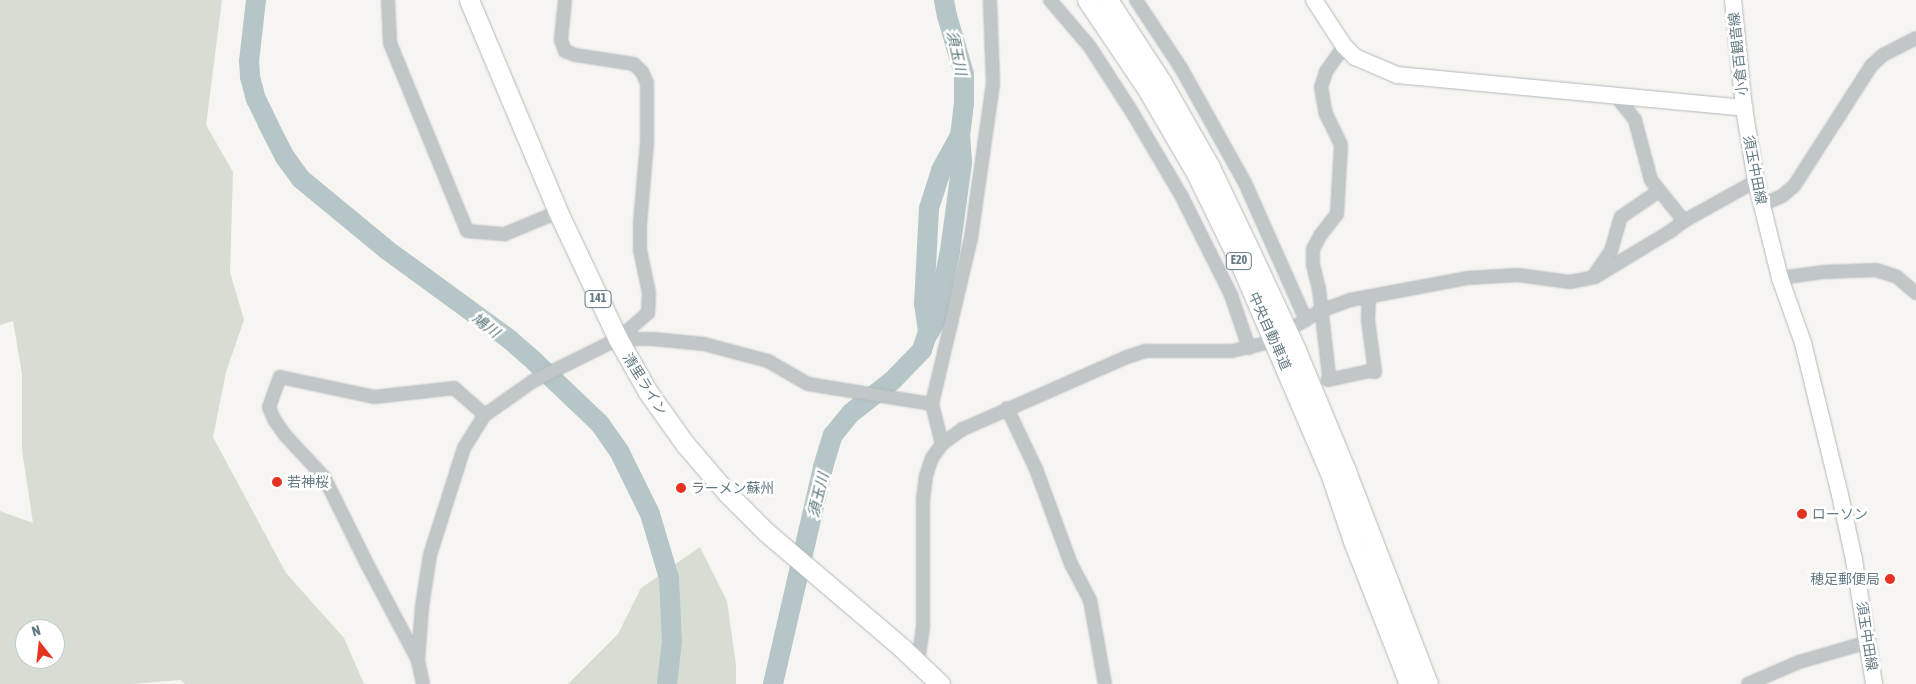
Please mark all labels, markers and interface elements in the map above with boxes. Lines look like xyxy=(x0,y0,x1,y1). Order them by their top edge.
street label: 小倉百観音線 xyxy=(1725,11,1751,97)
water label: 須玉川 xyxy=(944,29,970,77)
street label: 須玉中田線 xyxy=(1740,134,1770,206)
road number: E20 xyxy=(1225,252,1253,270)
street label: 中央自動車道 xyxy=(1245,289,1295,373)
road number: 141 xyxy=(584,290,612,308)
water label: 鳩川 xyxy=(469,309,503,341)
street label: 清里ライン xyxy=(619,350,671,418)
water label: 須玉川 xyxy=(804,471,832,519)
place label: 若神桜 xyxy=(287,474,329,490)
marker: 若神桜 xyxy=(271,476,283,488)
place label: ラーメン蘇州 xyxy=(691,480,775,496)
marker: ラーメン蘇州 xyxy=(675,482,687,494)
place label: ローソン xyxy=(1812,506,1868,522)
marker: ローソン xyxy=(1796,508,1808,520)
place label: 穂足郵便局 xyxy=(1810,571,1880,587)
marker: 穂足郵便局 xyxy=(1884,573,1896,585)
street label: 須玉中田線 xyxy=(1853,600,1881,672)
north arrow xyxy=(15,619,65,669)
text: N xyxy=(30,622,42,639)

